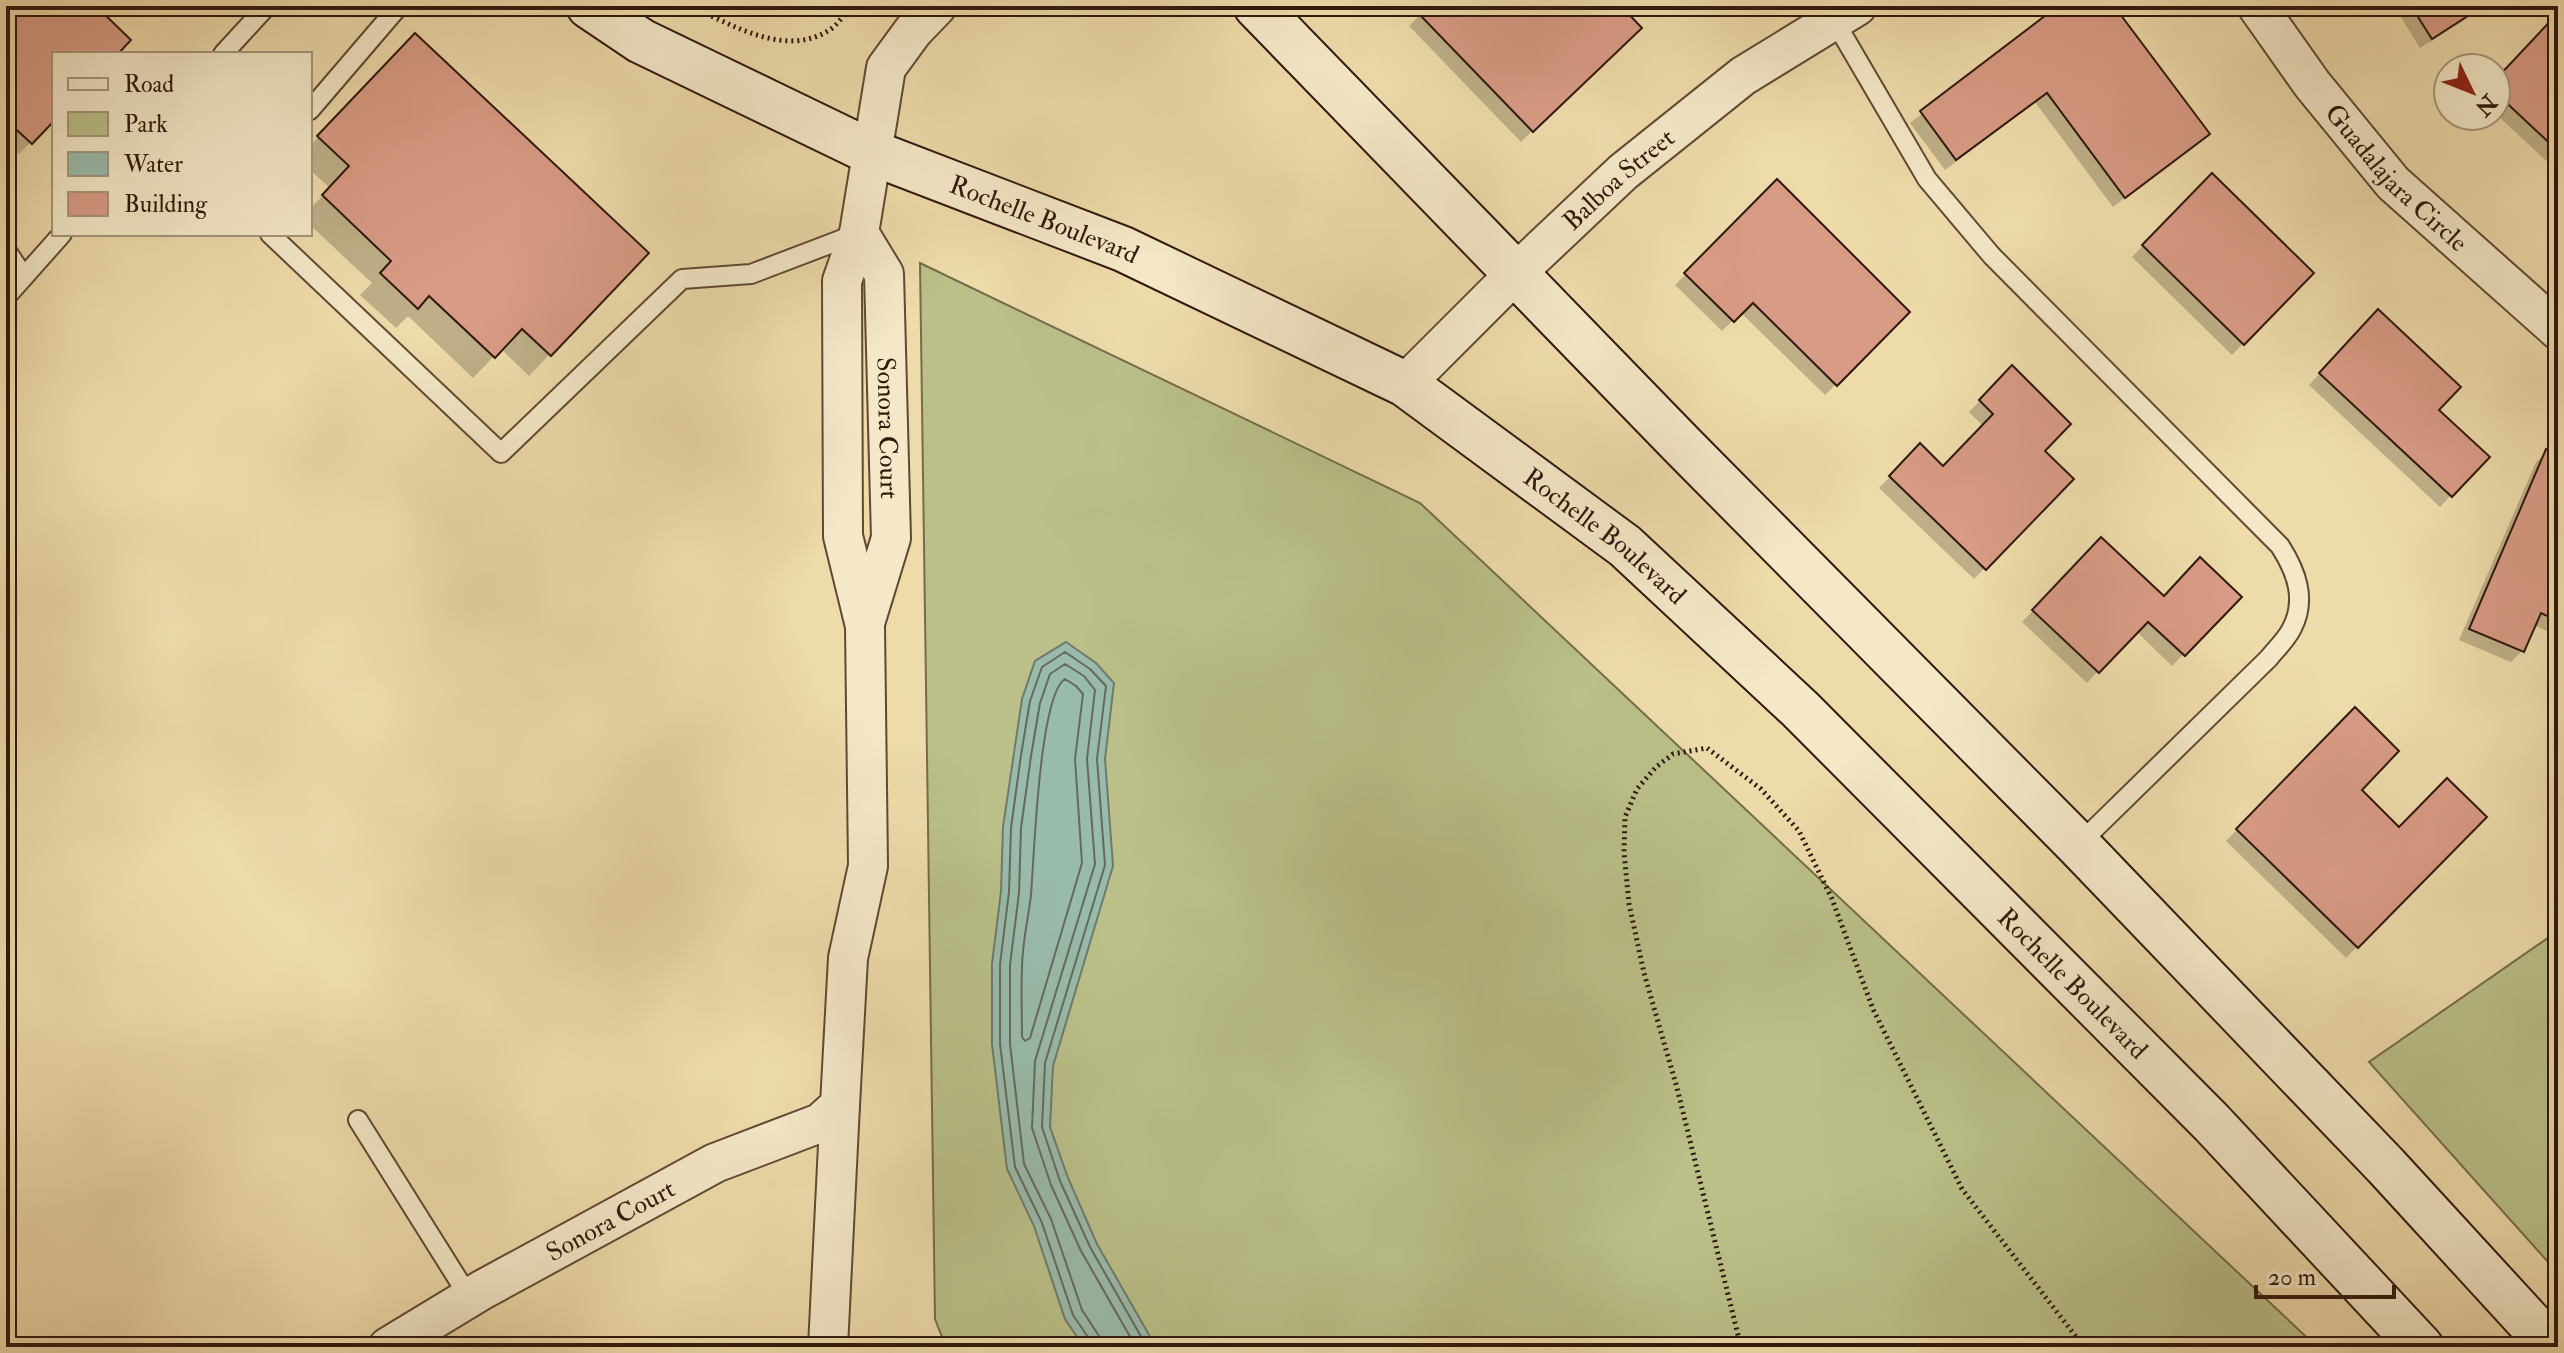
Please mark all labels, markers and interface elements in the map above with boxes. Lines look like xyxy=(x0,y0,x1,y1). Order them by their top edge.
legend xyxy=(52,52,312,236)
north arrow xyxy=(2432,52,2512,132)
text: Road xyxy=(124,69,174,100)
text: N xyxy=(2469,87,2504,122)
street label: Guadalajara Circle xyxy=(2318,98,2474,259)
text: Park xyxy=(124,109,168,140)
street label: Balboa Street xyxy=(1556,122,1681,237)
text: Water xyxy=(123,149,183,180)
street label: Rochelle Boulevard xyxy=(945,169,1144,271)
text: Building xyxy=(124,189,208,220)
street label: Sonora Court xyxy=(869,357,905,499)
street label: Rochelle Boulevard xyxy=(1517,462,1693,612)
street label: Rochelle Boulevard xyxy=(1990,902,2154,1066)
street label: Sonora Court xyxy=(541,1173,681,1269)
scale bar xyxy=(2256,1249,2394,1299)
text: 20 m xyxy=(2268,1262,2317,1293)

